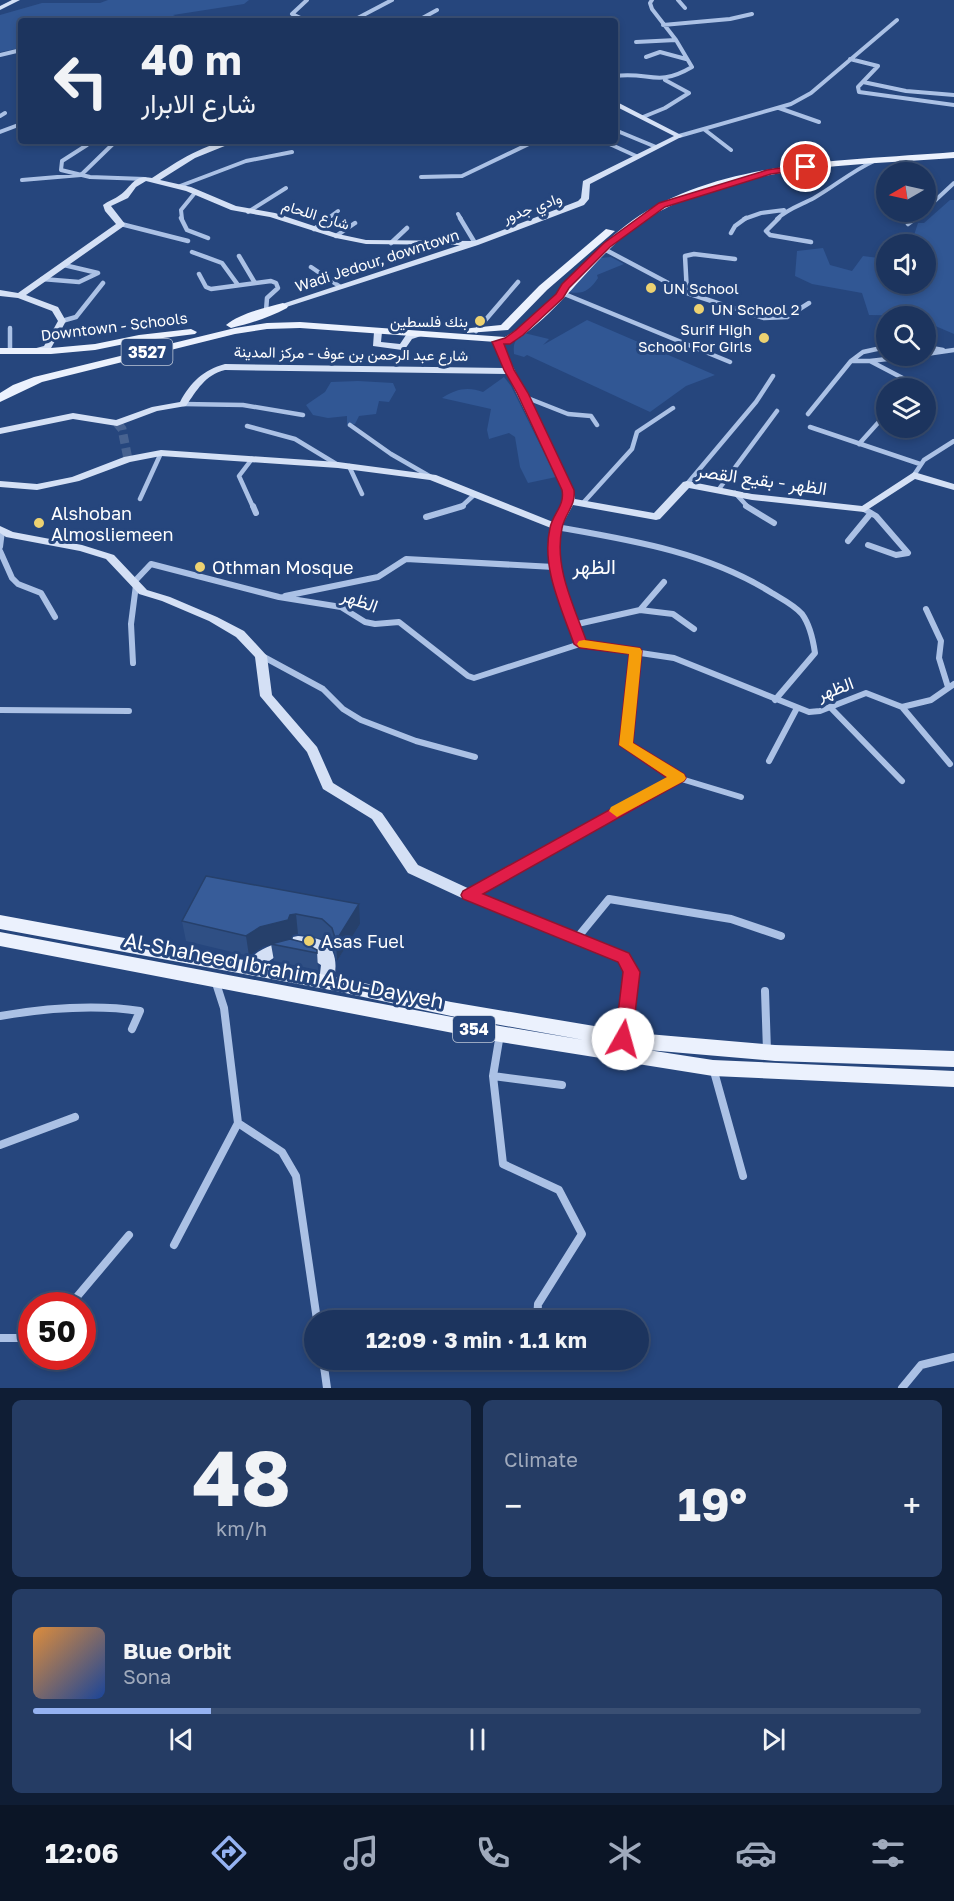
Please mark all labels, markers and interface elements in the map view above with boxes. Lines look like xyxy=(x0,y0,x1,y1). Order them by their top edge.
text: 40 m xyxy=(141,34,242,84)
icon: left xyxy=(42,42,120,120)
text: شارع الابرار xyxy=(141,87,256,119)
pin xyxy=(780,141,831,192)
icon: arrive xyxy=(789,150,822,183)
north arrow xyxy=(876,162,936,222)
map controls xyxy=(876,162,936,438)
street label: وادي جدور xyxy=(499,188,566,231)
street label: شارع اللحام xyxy=(279,195,352,236)
street label: Wadi Jedour, downtown xyxy=(293,225,461,295)
button: sound xyxy=(876,234,936,294)
place label: UN School xyxy=(663,279,739,297)
marker: UN School xyxy=(644,281,658,295)
place label: UN School 2 xyxy=(711,300,799,318)
marker: UN School 2 xyxy=(692,302,706,316)
button: search xyxy=(876,306,936,366)
street label: Downtown - Schools xyxy=(40,308,188,344)
place label: بنك فلسطين xyxy=(390,312,468,332)
marker: بنك فلسطين xyxy=(473,314,487,328)
place label: Surif High School For Girls xyxy=(638,320,752,355)
marker: Surif High School For Girls xyxy=(757,331,771,345)
road number: 3527 xyxy=(122,339,172,365)
street label: شارع عبد الرحمن بن عوف - مركز المدينة xyxy=(234,342,469,367)
button: layers xyxy=(876,378,936,438)
street label: الظهر - بقيع القصر xyxy=(694,459,828,501)
place label: Alshoban Almosliemeen xyxy=(51,502,174,545)
marker: Alshoban Almosliemeen xyxy=(32,516,46,530)
district label: الظهر xyxy=(571,553,616,580)
place label: Othman Mosque xyxy=(212,556,353,578)
marker: Othman Mosque xyxy=(193,560,207,574)
street label: الظهر xyxy=(337,583,381,618)
street label: الظهر xyxy=(813,671,857,706)
street label: Al-Shaheed Ibrahim Abu-Dayyeh xyxy=(122,926,446,1014)
place label: Asas Fuel xyxy=(321,930,405,952)
marker: Asas Fuel xyxy=(302,934,316,948)
position arrow xyxy=(591,1007,655,1071)
road number: 354 xyxy=(453,1016,495,1042)
speed limit sign: 50 xyxy=(18,1292,96,1370)
text: 12:09 · 3 min · 1.1 km xyxy=(366,1326,587,1353)
text: 48 xyxy=(192,1430,291,1523)
text: Climate xyxy=(504,1447,578,1471)
text: 19° xyxy=(678,1477,747,1531)
text: − xyxy=(504,1486,522,1525)
text: + xyxy=(903,1486,921,1525)
text: km/h xyxy=(216,1516,267,1540)
text: Blue Orbit xyxy=(123,1637,231,1664)
text: Sona xyxy=(123,1664,171,1688)
icon: previous xyxy=(165,1723,198,1756)
icon: pause xyxy=(461,1723,494,1756)
icon: next xyxy=(757,1723,790,1756)
icon: directions xyxy=(208,1832,250,1874)
icon: music xyxy=(340,1832,382,1874)
icon: phone xyxy=(472,1832,514,1874)
icon: climate xyxy=(604,1832,646,1874)
icon: car xyxy=(735,1832,777,1874)
icon: filters xyxy=(867,1832,909,1874)
text: 12:06 xyxy=(45,1837,119,1869)

